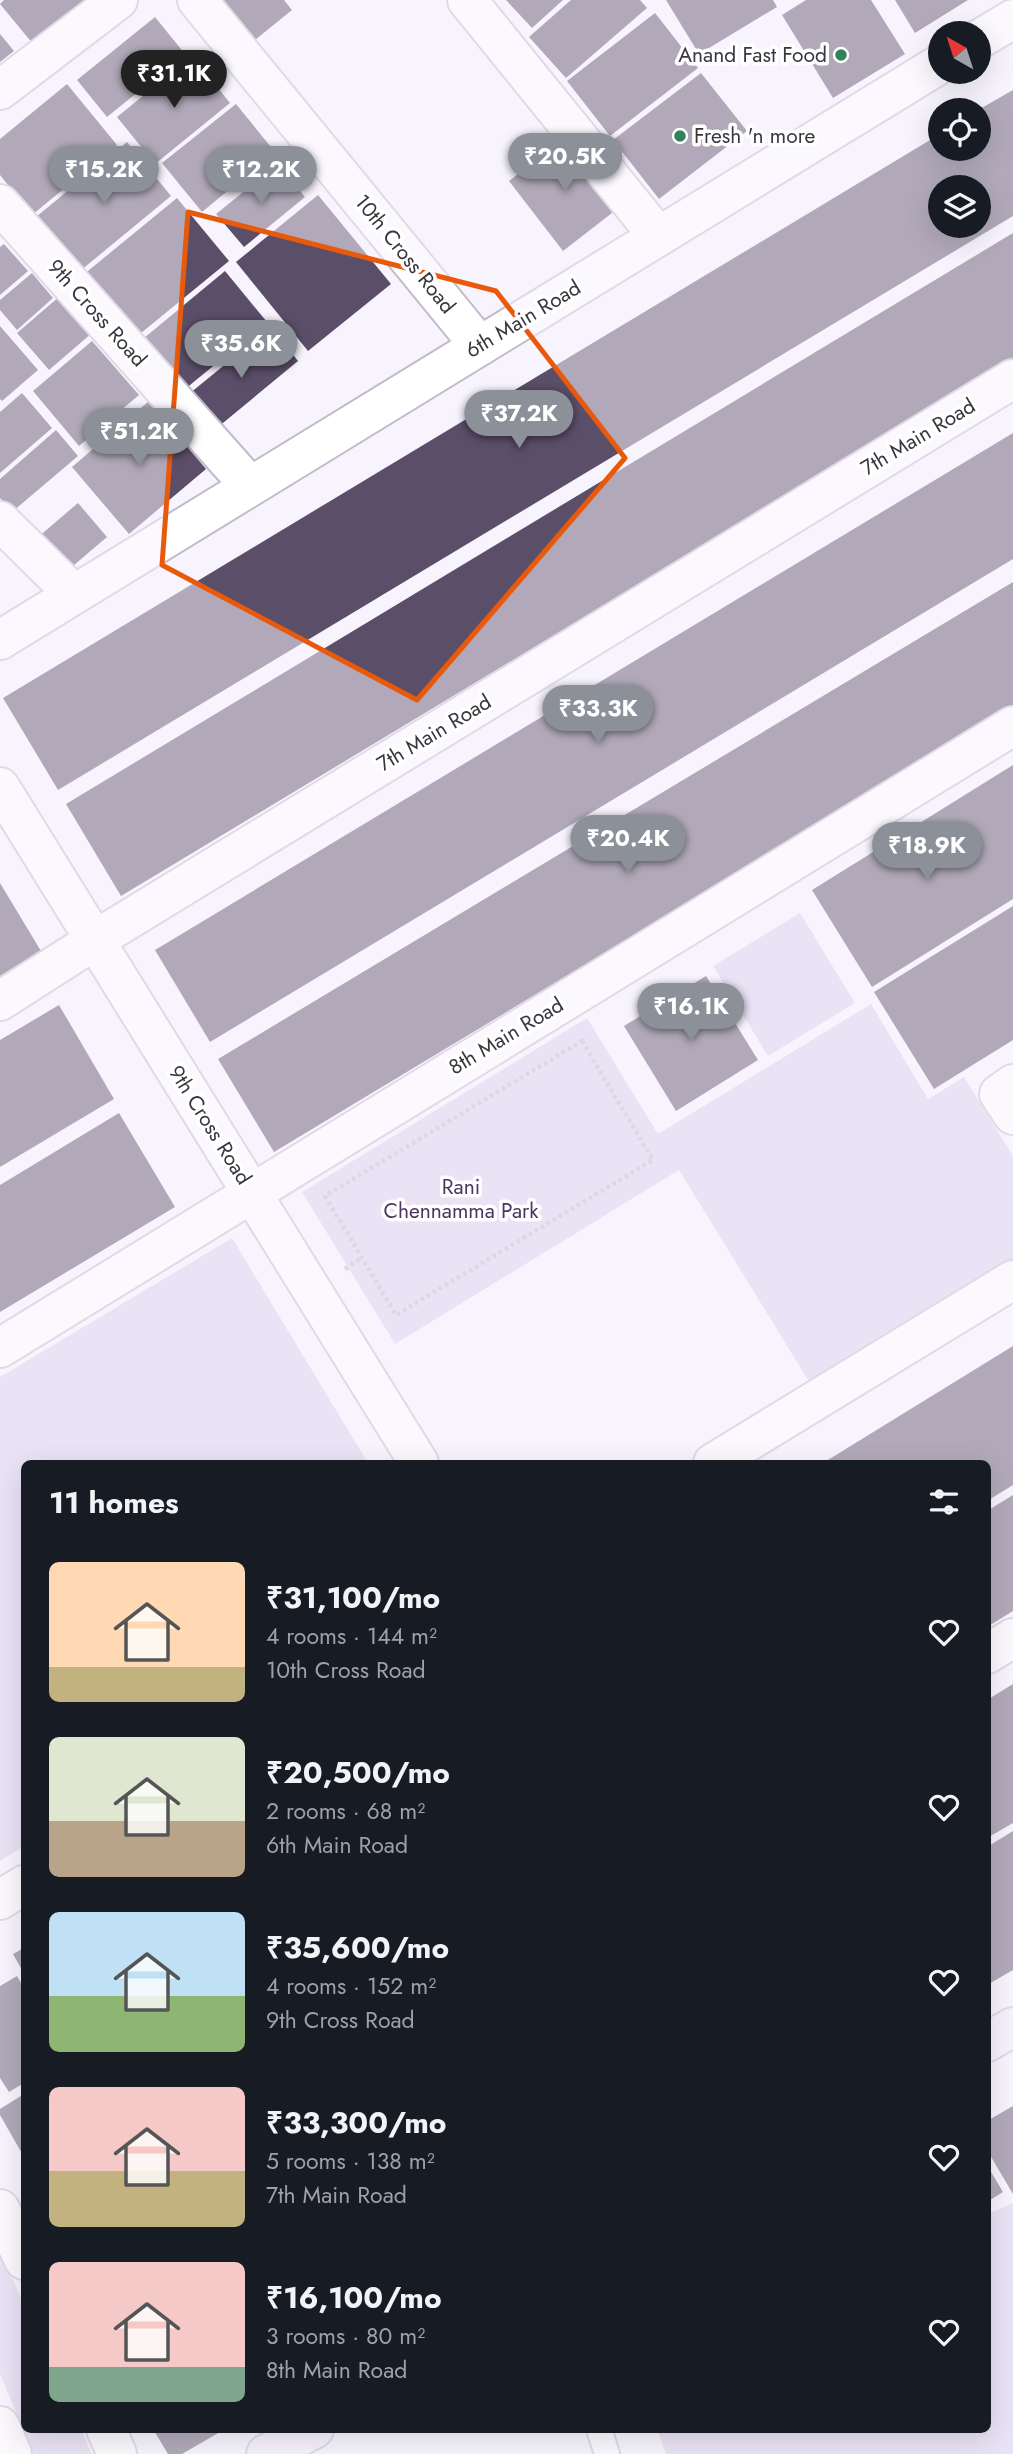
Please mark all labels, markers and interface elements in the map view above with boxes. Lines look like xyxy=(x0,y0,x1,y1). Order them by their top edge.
north arrow xyxy=(928,21,990,84)
map controls xyxy=(928,21,991,238)
place label: Anand Fast Food xyxy=(678,40,827,70)
marker: Anand Fast Food xyxy=(833,47,849,63)
pin: ₹31.1K xyxy=(117,50,231,110)
text: ₹31.1K xyxy=(137,56,211,90)
button: locate xyxy=(928,98,991,161)
place label: Fresh 'n more xyxy=(694,121,816,151)
marker: Fresh 'n more xyxy=(672,128,688,144)
pin: ₹20.5K xyxy=(508,134,622,193)
text: ₹20.5K xyxy=(524,139,606,173)
pin: ₹15.2K xyxy=(47,146,161,206)
pin: ₹12.2K xyxy=(204,146,318,206)
text: ₹15.2K xyxy=(65,152,143,186)
text: ₹12.2K xyxy=(222,152,300,186)
button: layers xyxy=(928,175,991,238)
street label: 10th Cross Road xyxy=(348,188,462,320)
street label: 9th Cross Road xyxy=(40,253,154,373)
street label: 6th Main Road xyxy=(460,273,586,365)
pin: ₹35.6K xyxy=(184,320,298,380)
text: ₹35.6K xyxy=(200,326,282,360)
pin: ₹37.2K xyxy=(462,391,576,450)
street label: 7th Main Road xyxy=(855,391,981,483)
text: ₹37.2K xyxy=(480,396,558,430)
pin: ₹51.2K xyxy=(82,408,196,468)
text: ₹51.2K xyxy=(100,414,178,448)
pin: ₹33.3K xyxy=(541,686,655,745)
street label: 7th Main Road xyxy=(371,687,497,779)
text: ₹33.3K xyxy=(558,691,638,725)
pin: ₹20.4K xyxy=(571,816,685,875)
text: ₹20.4K xyxy=(586,821,670,855)
pin: ₹18.9K xyxy=(870,822,984,882)
text: ₹18.9K xyxy=(888,828,966,862)
pin: ₹16.1K xyxy=(634,984,748,1043)
text: ₹16.1K xyxy=(653,989,729,1023)
street label: 8th Main Road xyxy=(443,990,569,1082)
street label: 9th Cross Road xyxy=(161,1059,259,1191)
park label: Rani Chennamma Park xyxy=(384,1172,539,1226)
text: 11 homes xyxy=(49,1481,179,1524)
icon: filters xyxy=(925,1483,963,1521)
text: ₹31,100/mo xyxy=(266,1576,440,1619)
icon: home xyxy=(105,1590,189,1674)
icon: heart xyxy=(925,1613,963,1651)
text: 4 rooms · 144 m² xyxy=(266,1619,437,1653)
text: 10th Cross Road xyxy=(266,1653,426,1687)
text: ₹20,500/mo xyxy=(266,1751,450,1794)
icon: home xyxy=(105,1765,189,1849)
icon: heart xyxy=(925,1788,963,1826)
text: 2 rooms · 68 m² xyxy=(266,1794,425,1828)
text: 6th Main Road xyxy=(266,1828,408,1862)
text: ₹35,600/mo xyxy=(266,1926,449,1969)
icon: home xyxy=(105,1940,189,2024)
icon: heart xyxy=(925,1963,963,2001)
text: 4 rooms · 152 m² xyxy=(266,1969,436,2003)
text: 9th Cross Road xyxy=(266,2003,415,2037)
text: ₹33,300/mo xyxy=(266,2101,446,2144)
icon: home xyxy=(105,2115,189,2199)
icon: heart xyxy=(925,2138,963,2176)
text: 5 rooms · 138 m² xyxy=(266,2144,435,2178)
text: 7th Main Road xyxy=(266,2178,407,2212)
text: ₹16,100/mo xyxy=(266,2276,442,2319)
icon: home xyxy=(105,2290,189,2374)
icon: heart xyxy=(925,2313,963,2351)
text: 3 rooms · 80 m² xyxy=(266,2319,425,2353)
text: 8th Main Road xyxy=(266,2353,407,2387)

